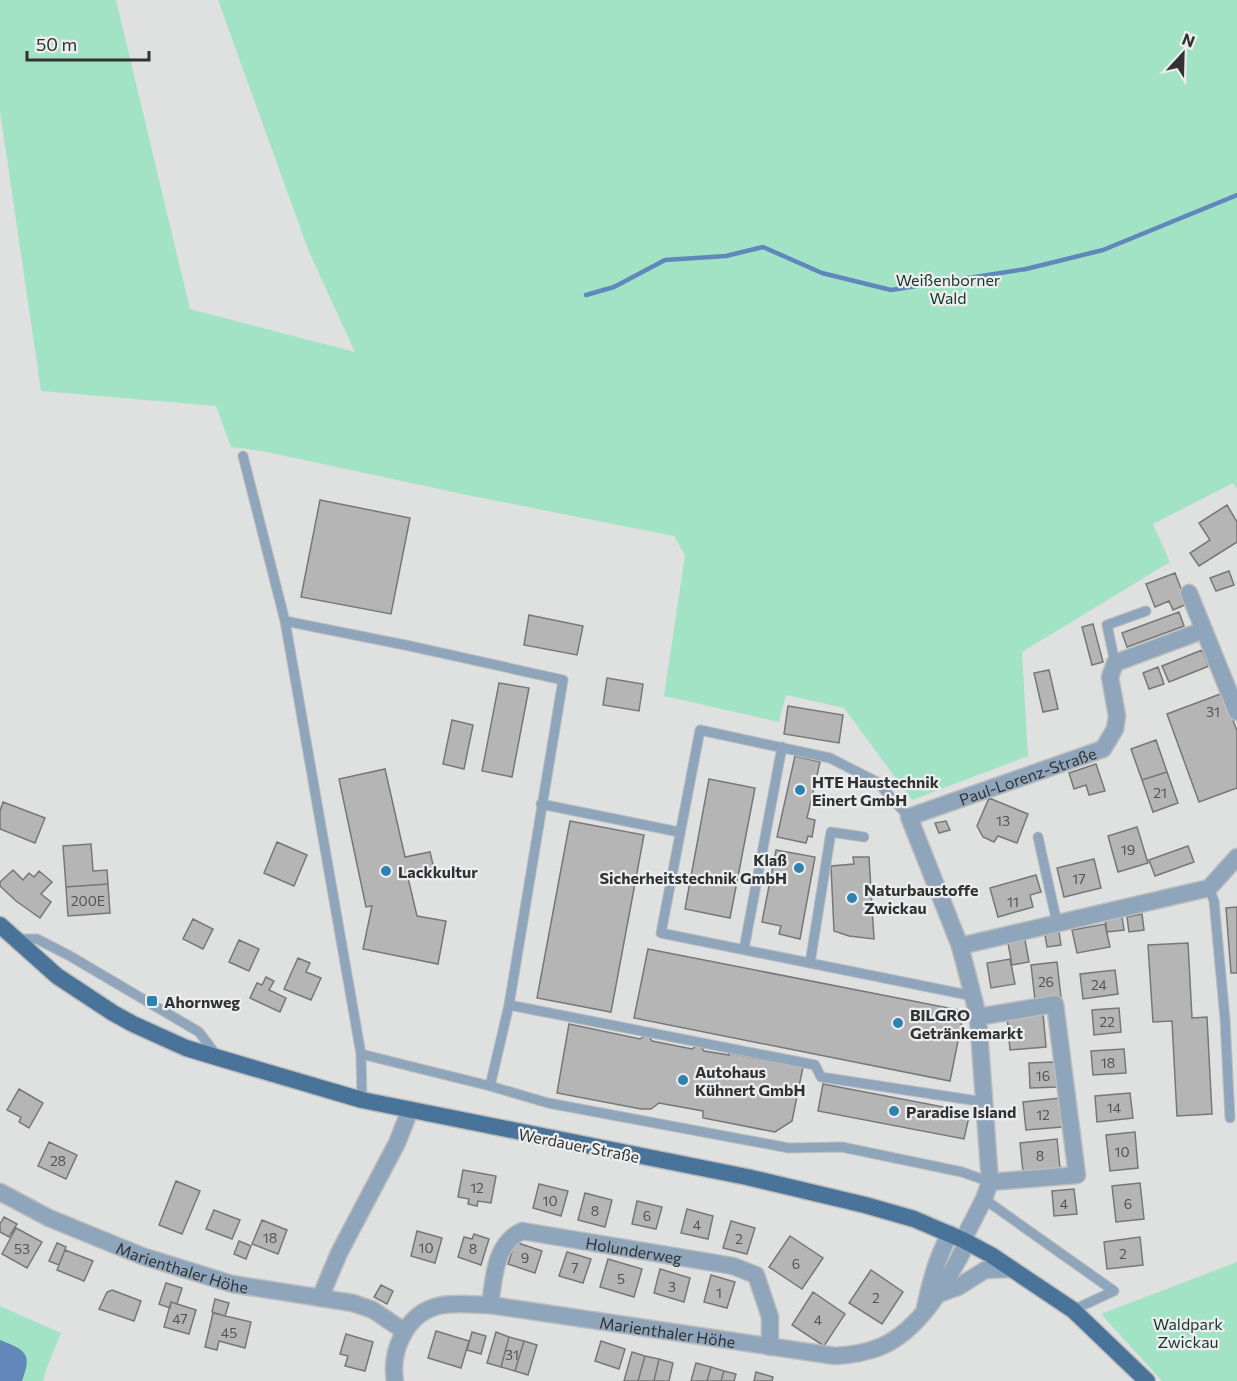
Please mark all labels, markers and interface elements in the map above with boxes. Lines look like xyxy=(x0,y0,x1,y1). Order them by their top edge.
scale bar xyxy=(27,24,148,62)
north arrow xyxy=(1153,24,1213,84)
text: N xyxy=(1180,29,1198,51)
text: 50 m xyxy=(36,33,77,55)
park label: Weißenborner Wald xyxy=(896,270,1001,307)
house number: 31 xyxy=(1206,703,1220,720)
street label: Paul-Lorenz-Straße xyxy=(956,743,1099,808)
place label: HTE Haustechnik Einert GmbH xyxy=(812,772,940,809)
marker: HTE Haustechnik Einert GmbH xyxy=(793,783,807,797)
house number: 21 xyxy=(1153,784,1167,801)
house number: 13 xyxy=(996,812,1010,829)
house number: 19 xyxy=(1121,841,1135,858)
place label: Klaß Sicherheitstechnik GmbH xyxy=(599,850,787,887)
marker: Klaß Sicherheitstechnik GmbH xyxy=(792,861,806,875)
place label: Lackkultur xyxy=(398,862,478,881)
marker: Lackkultur xyxy=(379,864,393,878)
house number: 17 xyxy=(1072,870,1086,887)
place label: Naturbaustoffe Zwickau xyxy=(864,880,978,917)
marker: Naturbaustoffe Zwickau xyxy=(845,891,859,905)
house number: 200E xyxy=(71,892,105,909)
house number: 11 xyxy=(1007,893,1019,910)
house number: 26 xyxy=(1038,973,1054,990)
house number: 24 xyxy=(1091,976,1108,993)
place label: Ahornweg xyxy=(164,992,240,1011)
marker: Ahornweg xyxy=(145,994,159,1008)
place label: BILGRO Getränkemarkt xyxy=(910,1005,1023,1042)
house number: 22 xyxy=(1099,1013,1115,1030)
marker: BILGRO Getränkemarkt xyxy=(891,1016,905,1030)
house number: 18 xyxy=(1101,1054,1115,1071)
place label: Autohaus Kühnert GmbH xyxy=(695,1062,806,1099)
house number: 16 xyxy=(1036,1067,1050,1084)
marker: Autohaus Kühnert GmbH xyxy=(676,1073,690,1087)
house number: 14 xyxy=(1107,1099,1122,1116)
place label: Paradise Island xyxy=(906,1102,1016,1121)
marker: Paradise Island xyxy=(887,1104,901,1118)
house number: 12 xyxy=(1036,1106,1050,1123)
street label: Werdauer Straße xyxy=(517,1124,641,1166)
house number: 10 xyxy=(1114,1143,1130,1160)
house number: 8 xyxy=(1036,1147,1044,1164)
house number: 28 xyxy=(50,1152,66,1169)
house number: 12 xyxy=(470,1179,484,1196)
house number: 10 xyxy=(542,1192,558,1209)
house number: 4 xyxy=(1060,1195,1069,1212)
house number: 6 xyxy=(1124,1195,1132,1212)
house number: 8 xyxy=(591,1202,599,1219)
house number: 6 xyxy=(643,1207,651,1224)
house number: 4 xyxy=(693,1216,702,1233)
house number: 18 xyxy=(263,1229,277,1246)
house number: 2 xyxy=(735,1230,743,1247)
street label: Holunderweg xyxy=(584,1232,684,1267)
street label: Marienthaler Höhe xyxy=(114,1237,250,1296)
house number: 10 xyxy=(418,1239,434,1256)
house number: 53 xyxy=(14,1240,30,1257)
house number: 8 xyxy=(469,1240,477,1257)
house number: 2 xyxy=(1119,1245,1127,1262)
house number: 9 xyxy=(521,1249,529,1266)
house number: 6 xyxy=(792,1255,800,1272)
house number: 7 xyxy=(571,1259,579,1276)
house number: 5 xyxy=(617,1270,625,1287)
house number: 3 xyxy=(668,1278,676,1295)
house number: 1 xyxy=(716,1284,722,1301)
house number: 2 xyxy=(872,1289,880,1306)
house number: 47 xyxy=(172,1310,188,1327)
house number: 4 xyxy=(814,1311,823,1328)
street label: Marienthaler Höhe xyxy=(598,1312,737,1351)
park label: Waldpark Zwickau xyxy=(1153,1314,1223,1351)
house number: 45 xyxy=(221,1324,237,1341)
house number: 31 xyxy=(505,1346,519,1363)

